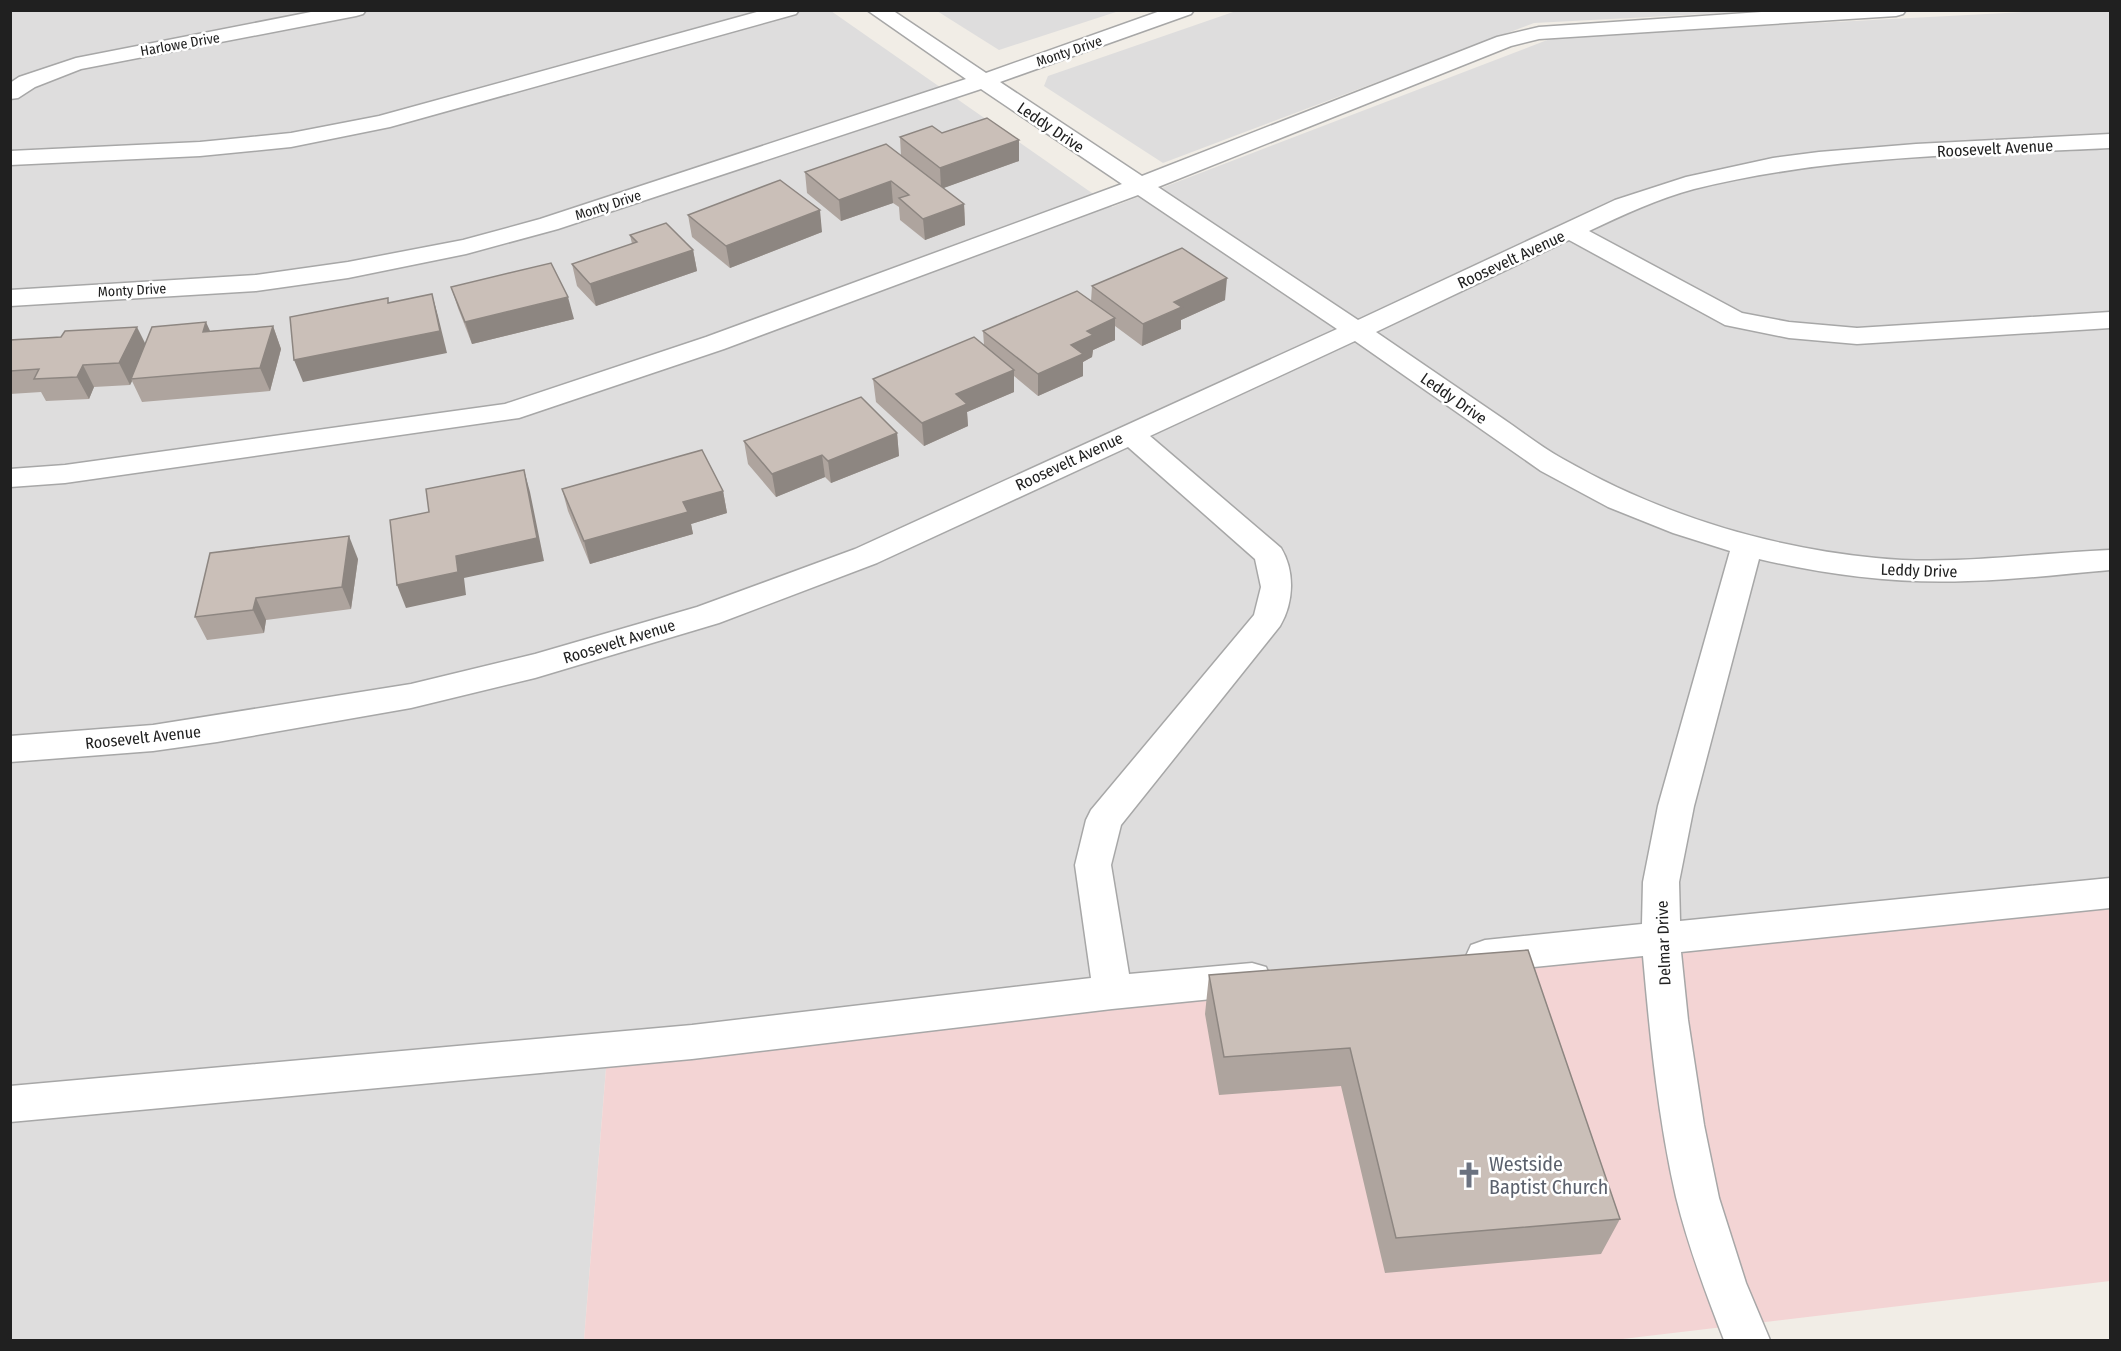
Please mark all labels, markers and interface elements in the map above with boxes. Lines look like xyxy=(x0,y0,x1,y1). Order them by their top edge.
street label: Harlowe Drive xyxy=(139,29,221,60)
street label: Monty Drive xyxy=(1034,32,1104,71)
street label: Leddy Drive xyxy=(1014,98,1088,157)
street label: Roosevelt Avenue xyxy=(1936,136,2054,161)
street label: Monty Drive xyxy=(573,187,643,224)
street label: Roosevelt Avenue xyxy=(1455,226,1568,293)
street label: Monty Drive xyxy=(97,280,167,301)
street label: Leddy Drive xyxy=(1417,369,1491,428)
street label: Roosevelt Avenue xyxy=(1013,428,1126,495)
street label: Leddy Drive xyxy=(1880,560,1958,581)
street label: Roosevelt Avenue xyxy=(561,615,678,668)
street label: Roosevelt Avenue xyxy=(84,722,202,753)
street label: Delmar Drive xyxy=(1653,900,1674,986)
place label: Westside Baptist Church xyxy=(1489,1152,1608,1199)
church icon: Westside Baptist Church xyxy=(1454,1160,1484,1190)

